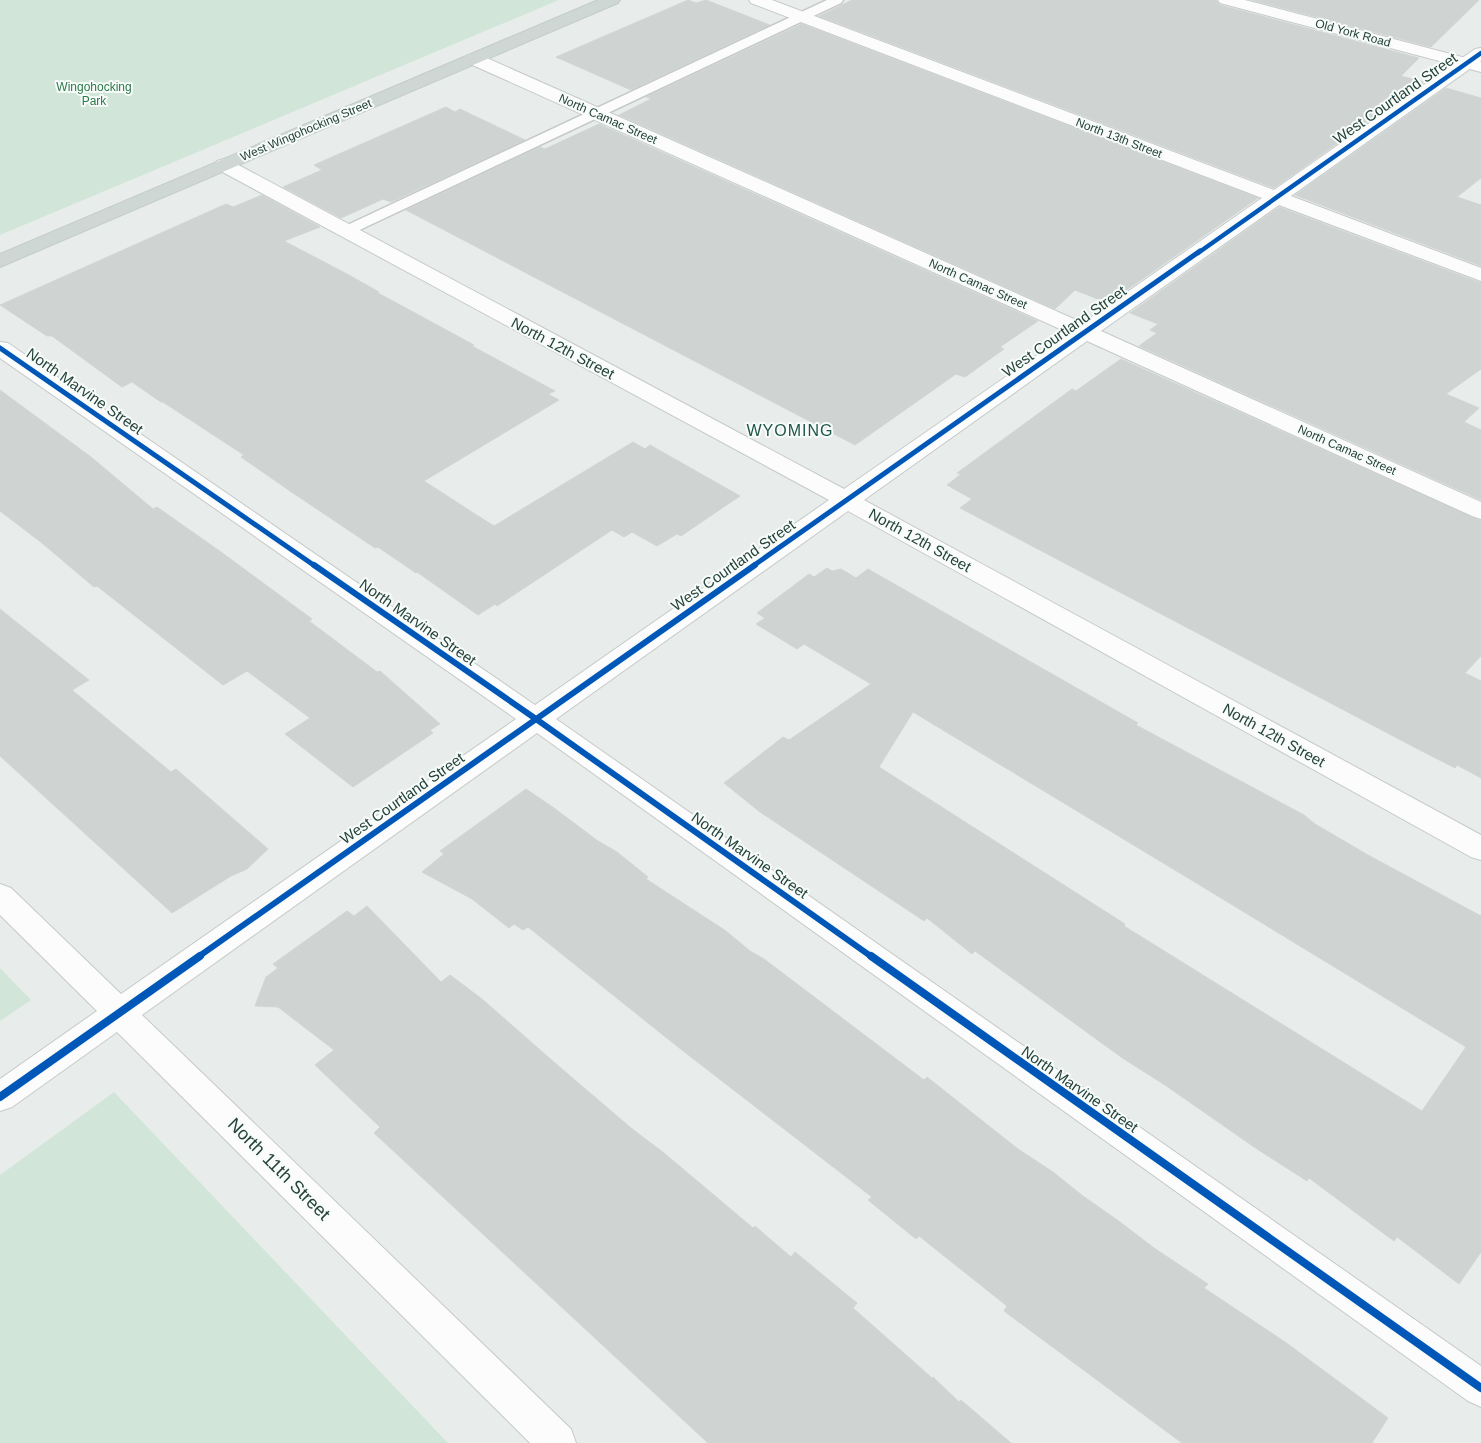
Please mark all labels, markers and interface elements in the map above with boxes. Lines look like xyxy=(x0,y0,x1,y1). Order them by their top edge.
street label: Old York Road xyxy=(1314,16,1392,50)
street label: West Courtland Street xyxy=(1330,48,1461,147)
park label: Wingohocking Park xyxy=(56,80,132,108)
street label: North Camac Street xyxy=(557,91,660,147)
street label: West Wingohocking Street xyxy=(238,96,374,164)
street label: North 13th Street xyxy=(1074,115,1165,161)
street label: North Camac Street xyxy=(927,256,1030,312)
street label: West Courtland Street xyxy=(999,281,1130,380)
street label: North 12th Street xyxy=(509,314,618,383)
street label: North Marvine Street xyxy=(23,344,147,438)
district label: WYOMING xyxy=(747,422,834,439)
street label: North Camac Street xyxy=(1296,422,1399,478)
street label: North 12th Street xyxy=(866,505,975,576)
street label: West Courtland Street xyxy=(668,515,799,614)
street label: North Marvine Street xyxy=(356,575,480,669)
street label: North 12th Street xyxy=(1220,700,1329,771)
street label: West Courtland Street xyxy=(337,748,468,847)
street label: North Marvine Street xyxy=(688,808,812,902)
street label: North Marvine Street xyxy=(1018,1042,1142,1136)
street label: North 11th Street xyxy=(224,1114,334,1224)

